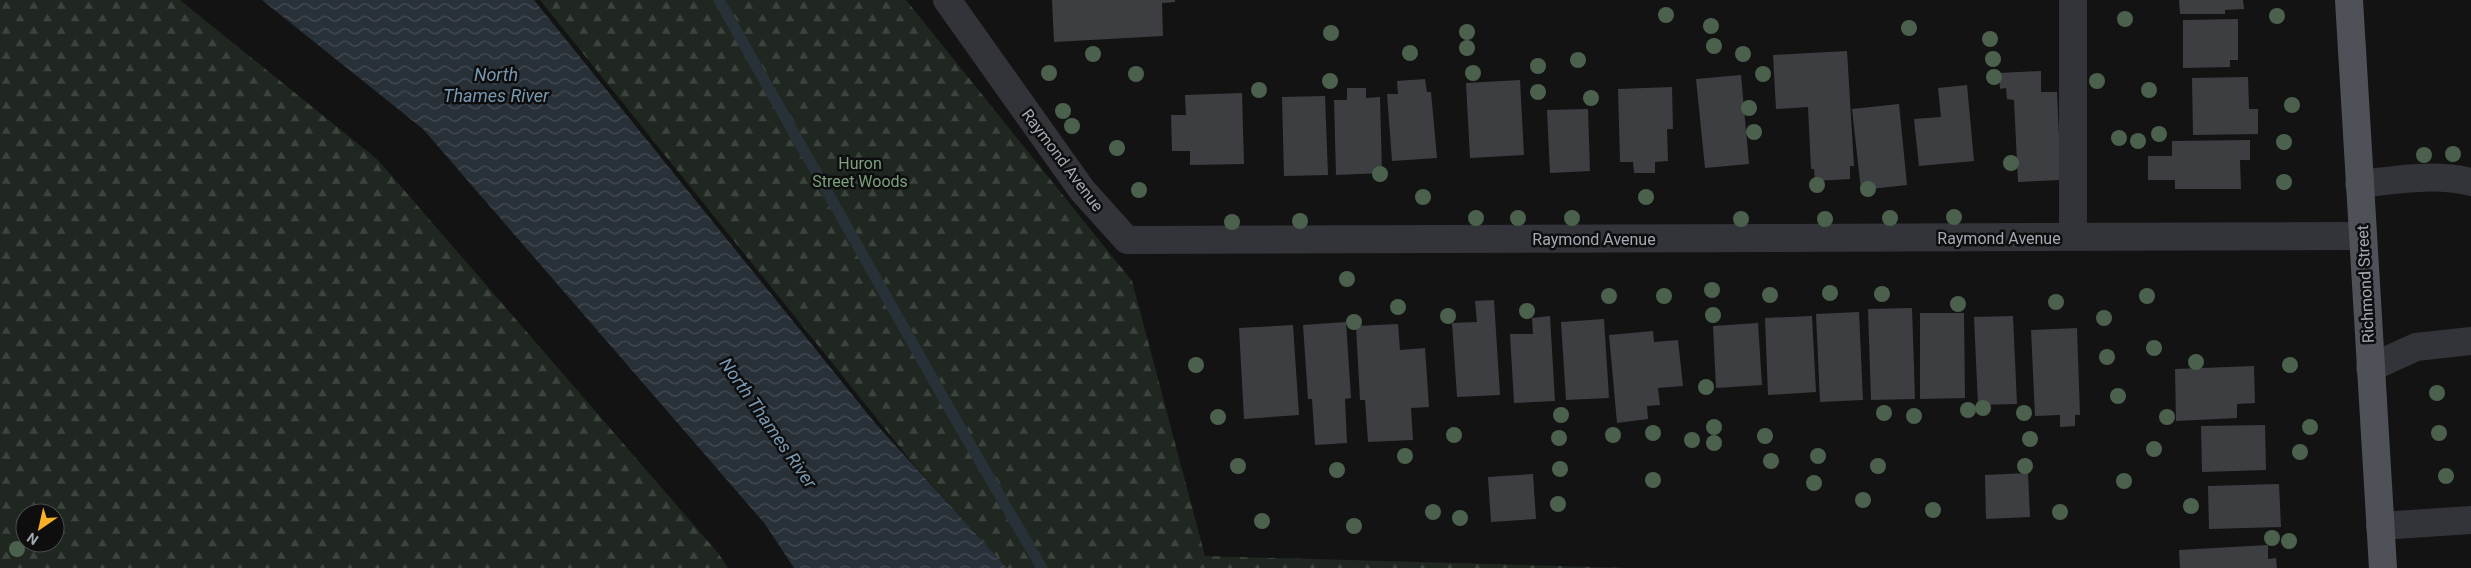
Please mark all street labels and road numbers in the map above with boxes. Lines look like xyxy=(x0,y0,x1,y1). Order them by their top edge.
street label: Raymond Avenue xyxy=(1018,105,1107,215)
street label: Richmond Street xyxy=(2353,224,2378,343)
street label: Raymond Avenue xyxy=(1937,229,2061,248)
street label: Raymond Avenue xyxy=(1532,230,1656,249)

